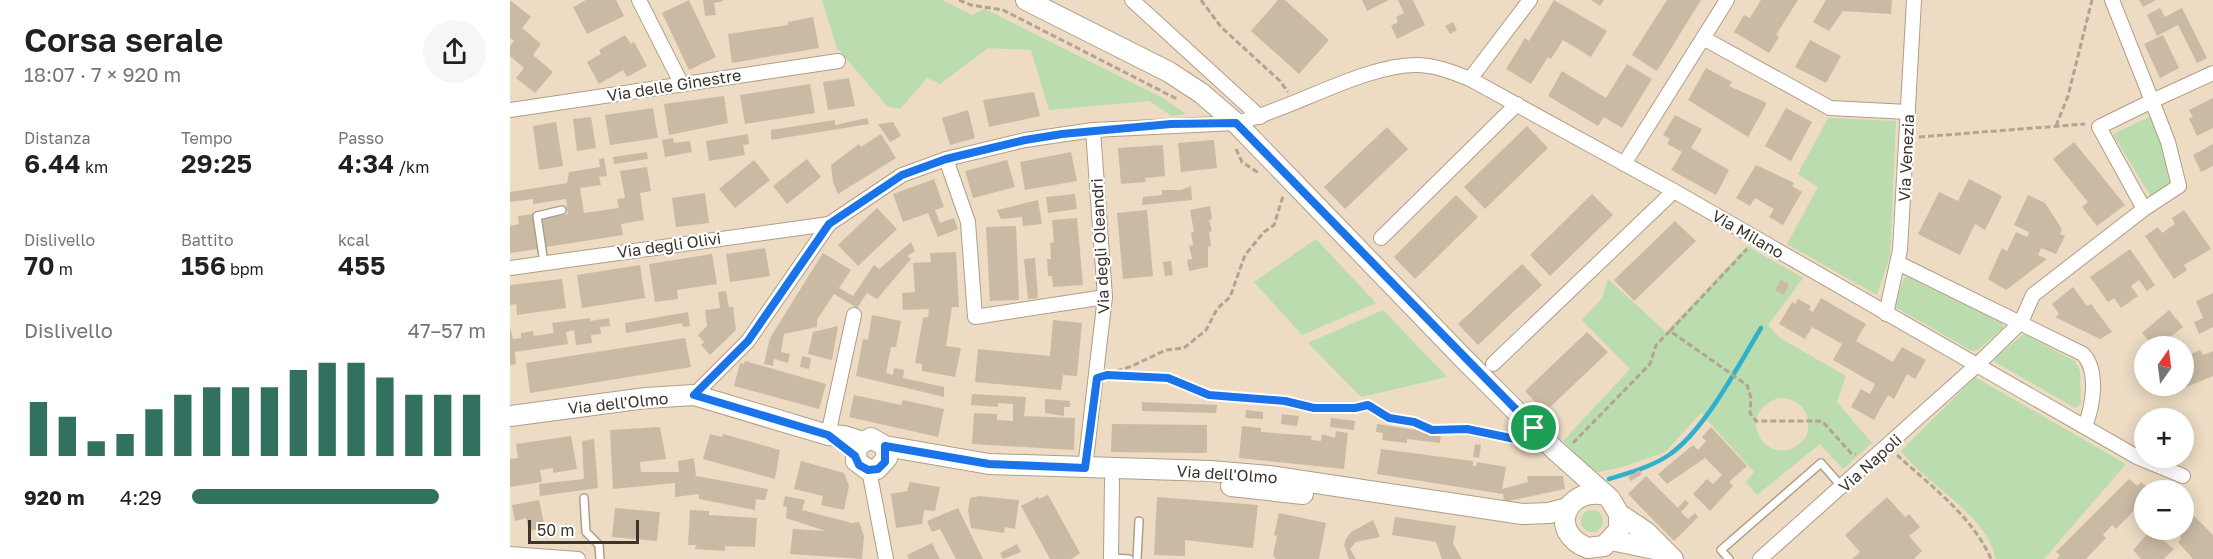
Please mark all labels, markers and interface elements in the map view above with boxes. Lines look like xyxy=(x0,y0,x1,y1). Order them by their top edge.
text: Corsa serale xyxy=(24,20,223,59)
button: share xyxy=(423,20,486,83)
text: 18:07 · 7 × 920 m xyxy=(24,62,181,86)
street label: Via delle Ginestre xyxy=(606,65,742,105)
street label: Via Venezia xyxy=(1894,114,1918,202)
text: Distanza xyxy=(24,128,90,148)
text: Tempo xyxy=(181,128,232,148)
text: Passo xyxy=(338,128,384,148)
text: 6.44 xyxy=(24,148,81,179)
text: 29:25 xyxy=(181,148,252,179)
text: 4:34 xyxy=(338,148,394,179)
text: km xyxy=(81,157,108,177)
text: /km xyxy=(394,157,429,177)
street label: Via degli Oleandri xyxy=(1086,178,1114,314)
street label: Via Milano xyxy=(1708,205,1788,263)
street label: Via degli Olivi xyxy=(616,228,722,262)
text: Dislivello xyxy=(24,230,95,250)
text: Battito xyxy=(181,230,234,250)
text: kcal xyxy=(338,230,370,250)
text: 70 xyxy=(24,250,55,281)
text: 156 xyxy=(181,250,226,281)
text: 455 xyxy=(338,250,385,281)
text: m xyxy=(55,259,73,279)
text: bpm xyxy=(226,259,264,279)
text: Dislivello xyxy=(24,318,113,342)
text: 47–57 m xyxy=(408,318,486,342)
north arrow xyxy=(2134,336,2194,396)
map controls xyxy=(2134,336,2194,540)
street label: Via dell'Olmo xyxy=(567,388,669,418)
pin xyxy=(1508,402,1559,453)
button: + xyxy=(2134,408,2194,468)
icon: arrive xyxy=(1517,411,1550,444)
street label: Via Napoli xyxy=(1834,429,1906,497)
street label: Via dell'Olmo xyxy=(1176,461,1278,487)
button: − xyxy=(2134,480,2194,540)
text: 920 m xyxy=(24,485,84,509)
text: 4:29 xyxy=(120,485,162,509)
scale bar xyxy=(528,517,639,544)
text: 50 m xyxy=(537,520,574,540)

